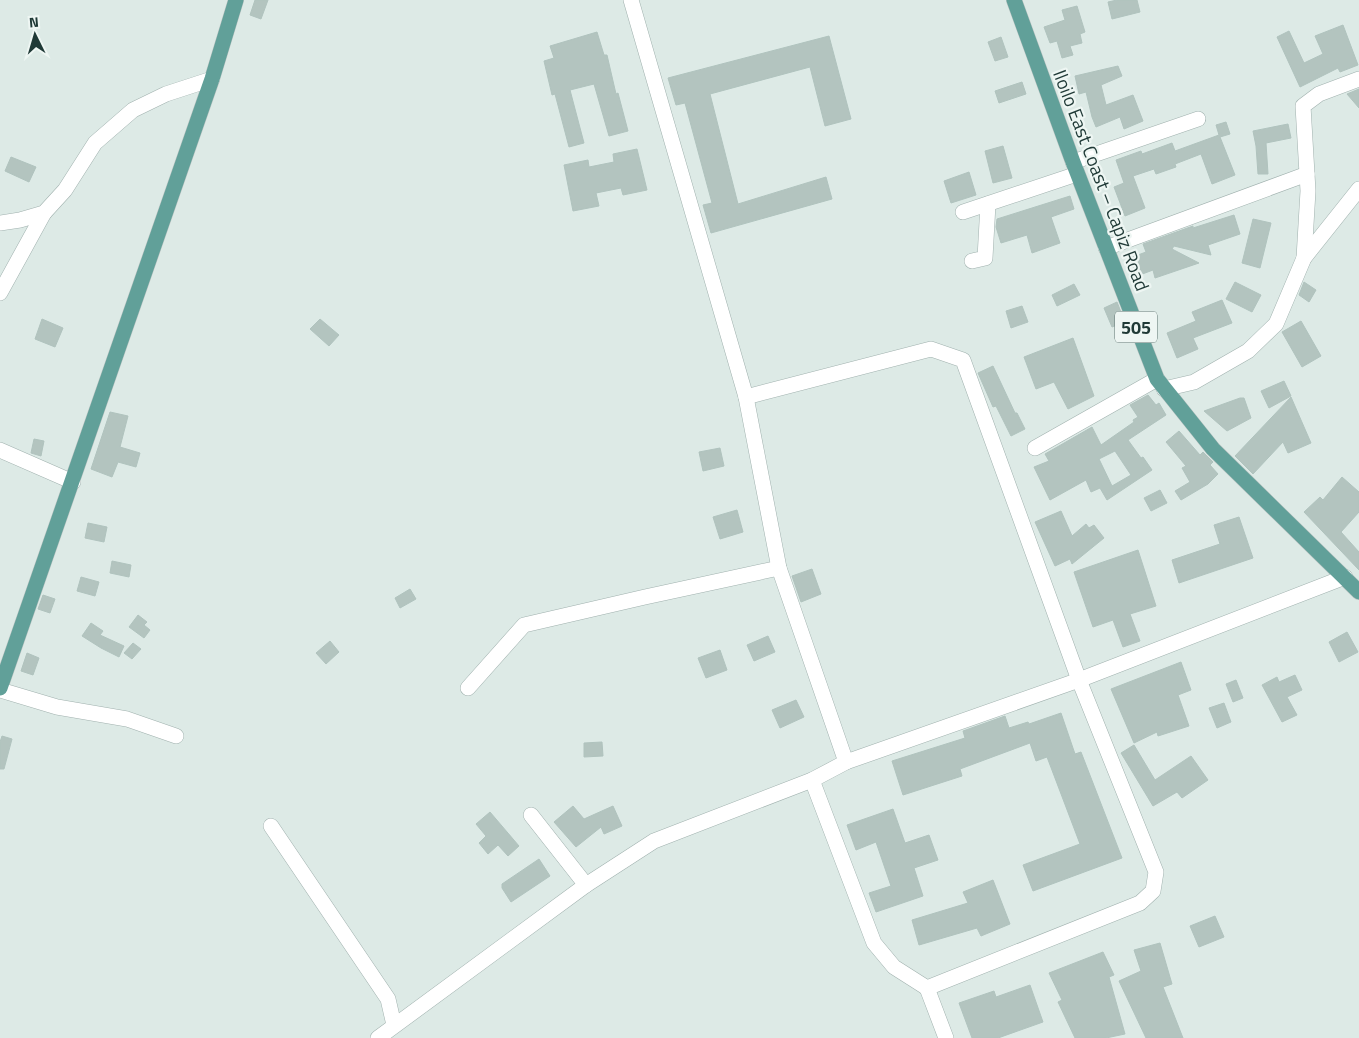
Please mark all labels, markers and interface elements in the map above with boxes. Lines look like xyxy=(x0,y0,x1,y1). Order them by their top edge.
north arrow xyxy=(10,10,60,60)
text: N xyxy=(28,11,40,32)
street label: Iloilo East Coast – Capiz Road xyxy=(1046,65,1158,295)
road number: 505 xyxy=(1115,312,1157,342)

